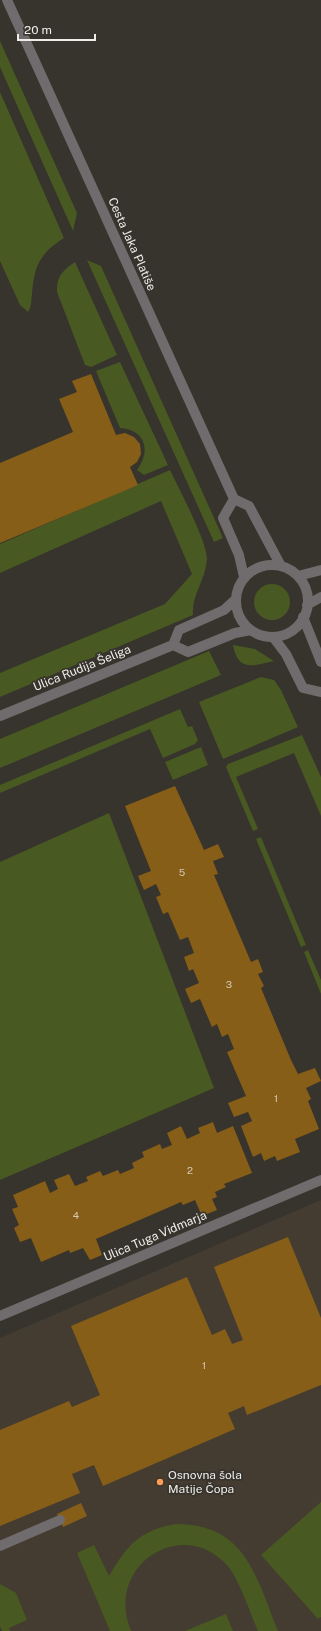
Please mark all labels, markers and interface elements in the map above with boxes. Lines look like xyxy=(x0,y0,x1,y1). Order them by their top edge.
scale bar xyxy=(18,16,95,42)
text: 20 m xyxy=(24,23,52,37)
street label: Cesta Jaka Platiše xyxy=(105,195,159,293)
street label: Ulica Rudija Šeliga xyxy=(31,642,133,694)
house number: 5 xyxy=(179,866,185,878)
house number: 3 xyxy=(226,978,232,990)
house number: 1 xyxy=(274,1092,278,1104)
house number: 2 xyxy=(187,1164,193,1176)
street label: Ulica Tuga Vidmarja xyxy=(101,1208,209,1264)
house number: 4 xyxy=(73,1209,79,1221)
house number: 1 xyxy=(202,1359,206,1371)
place label: Osnovna šola Matije Čopa xyxy=(168,1468,242,1496)
marker: Osnovna šola Matije Čopa xyxy=(155,1477,165,1487)

